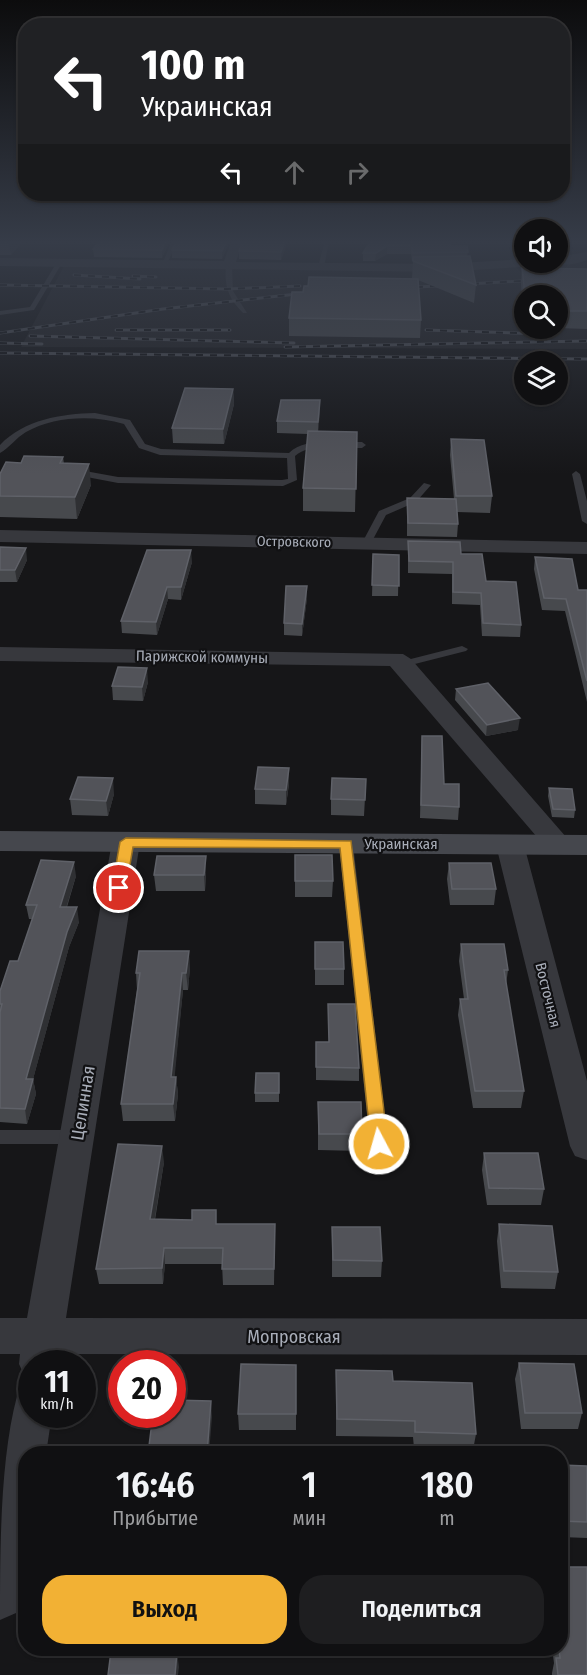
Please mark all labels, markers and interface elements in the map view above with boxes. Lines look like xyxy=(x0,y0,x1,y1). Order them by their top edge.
text: 100 m xyxy=(141,40,245,90)
icon: left xyxy=(42,42,120,120)
text: Украинская xyxy=(141,91,273,123)
icon: left xyxy=(215,156,248,189)
icon: ahead xyxy=(278,156,311,189)
icon: right xyxy=(341,156,374,189)
map controls xyxy=(514,219,568,405)
button: sound xyxy=(514,219,568,273)
button: search xyxy=(514,285,568,339)
button: layers xyxy=(514,351,568,405)
street label: Островского xyxy=(257,533,331,551)
street label: Парижской коммуны xyxy=(136,647,268,667)
street label: Украинская xyxy=(363,835,438,853)
pin xyxy=(93,862,144,913)
icon: arrive xyxy=(102,871,135,904)
street label: Восточная xyxy=(531,961,565,1029)
street label: Целинная xyxy=(66,1064,100,1142)
position arrow xyxy=(347,1112,411,1176)
street label: Мопровская xyxy=(247,1326,341,1348)
speed limit sign: 20 xyxy=(108,1350,186,1428)
text: 11 xyxy=(45,1364,69,1400)
text: km/h xyxy=(40,1395,74,1413)
text: 16:46 xyxy=(116,1463,194,1507)
text: 1 xyxy=(302,1463,317,1507)
text: 180 xyxy=(420,1463,474,1507)
text: Прибытие xyxy=(112,1506,198,1530)
text: мин xyxy=(293,1506,326,1530)
text: m xyxy=(439,1506,455,1530)
button: Выход xyxy=(42,1575,287,1644)
button: Поделиться xyxy=(299,1575,544,1644)

